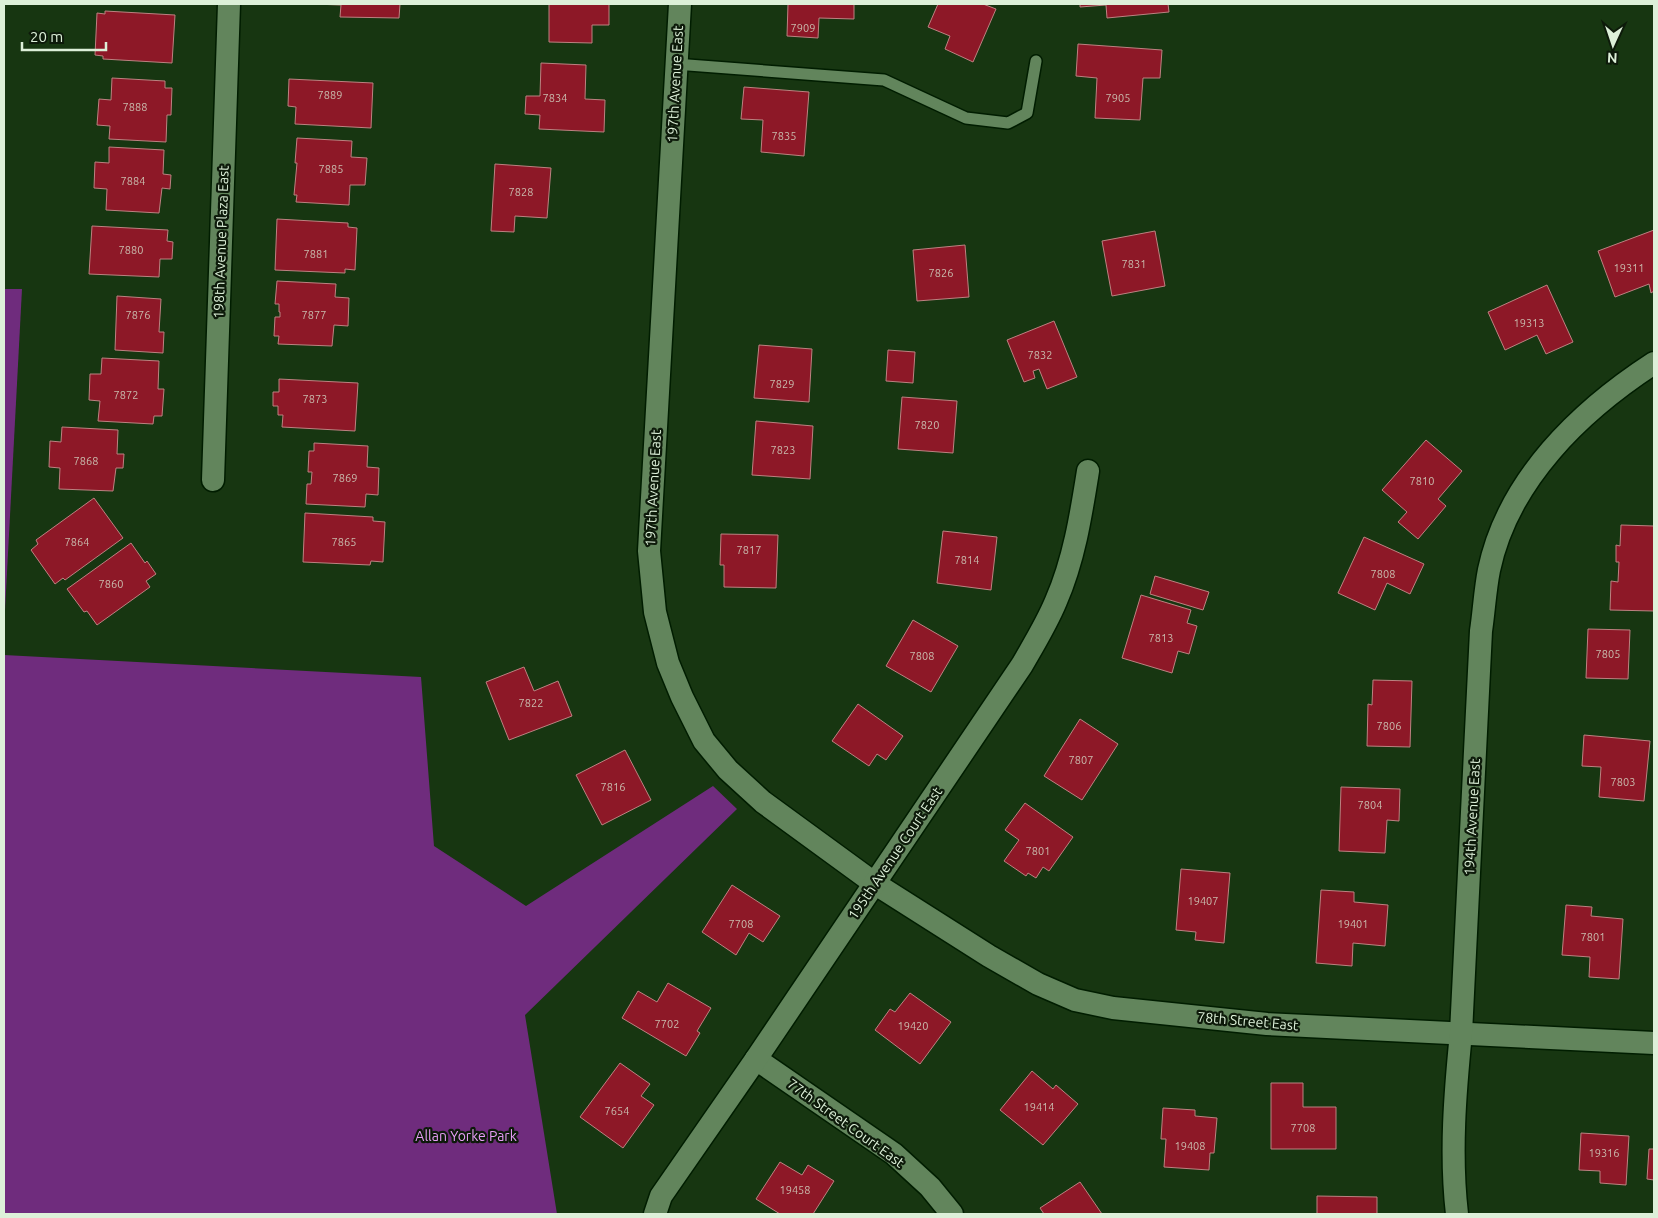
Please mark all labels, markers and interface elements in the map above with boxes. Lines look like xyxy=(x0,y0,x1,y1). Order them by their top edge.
scale bar xyxy=(22,20,106,52)
north arrow xyxy=(1588,20,1638,70)
house number: 7909 xyxy=(791,22,815,34)
street label: 197th Avenue East xyxy=(664,24,686,143)
text: 20 m xyxy=(30,28,63,45)
text: N xyxy=(1607,50,1618,66)
house number: 7889 xyxy=(318,89,342,101)
house number: 7834 xyxy=(543,92,567,104)
house number: 7905 xyxy=(1106,92,1130,104)
house number: 7888 xyxy=(123,101,147,113)
house number: 7835 xyxy=(772,130,796,142)
house number: 7885 xyxy=(319,163,343,175)
street label: 198th Avenue Plaza East xyxy=(210,165,232,319)
house number: 7884 xyxy=(121,175,145,187)
house number: 7828 xyxy=(509,186,533,198)
house number: 7880 xyxy=(119,244,143,256)
house number: 7881 xyxy=(304,248,328,260)
house number: 7831 xyxy=(1122,258,1146,270)
house number: 19311 xyxy=(1613,262,1645,274)
house number: 7826 xyxy=(929,267,953,279)
house number: 7876 xyxy=(126,309,150,321)
house number: 7877 xyxy=(302,309,326,321)
house number: 19313 xyxy=(1513,317,1545,329)
house number: 7832 xyxy=(1028,349,1052,361)
house number: 7829 xyxy=(770,378,794,390)
house number: 7872 xyxy=(114,389,138,401)
house number: 7873 xyxy=(303,393,327,405)
house number: 7820 xyxy=(915,419,939,431)
street label: 197th Avenue East xyxy=(642,428,664,547)
house number: 7823 xyxy=(771,444,795,456)
house number: 7868 xyxy=(74,455,98,467)
house number: 7869 xyxy=(333,472,357,484)
house number: 7810 xyxy=(1410,475,1434,487)
house number: 7864 xyxy=(65,536,89,548)
house number: 7865 xyxy=(332,536,356,548)
house number: 7817 xyxy=(737,544,761,556)
house number: 7814 xyxy=(955,554,979,566)
house number: 7808 xyxy=(1371,568,1395,580)
house number: 7860 xyxy=(99,578,123,590)
house number: 7813 xyxy=(1149,632,1173,644)
house number: 7805 xyxy=(1596,648,1620,660)
house number: 7808 xyxy=(910,650,934,662)
house number: 7822 xyxy=(519,697,543,709)
house number: 7806 xyxy=(1377,720,1401,732)
house number: 7807 xyxy=(1069,754,1093,766)
street label: 194th Avenue East xyxy=(1461,757,1483,876)
house number: 7803 xyxy=(1611,776,1635,788)
house number: 7816 xyxy=(601,781,625,793)
street label: 195th Avenue Court East xyxy=(845,783,946,922)
house number: 7804 xyxy=(1358,799,1382,811)
house number: 7801 xyxy=(1026,845,1050,857)
house number: 19407 xyxy=(1187,895,1219,907)
house number: 7708 xyxy=(729,918,753,930)
house number: 19401 xyxy=(1337,918,1369,930)
house number: 7801 xyxy=(1581,931,1605,943)
street label: 78th Street East xyxy=(1197,1009,1300,1033)
house number: 7702 xyxy=(655,1018,679,1030)
house number: 19420 xyxy=(897,1020,929,1032)
street label: 77th Street Court East xyxy=(785,1075,908,1171)
house number: 19414 xyxy=(1023,1101,1055,1113)
house number: 7654 xyxy=(605,1105,629,1117)
house number: 7708 xyxy=(1291,1122,1315,1134)
park label: Allan Yorke Park xyxy=(415,1128,517,1144)
house number: 19408 xyxy=(1174,1140,1206,1152)
house number: 19316 xyxy=(1588,1147,1620,1159)
house number: 19458 xyxy=(779,1184,811,1196)

